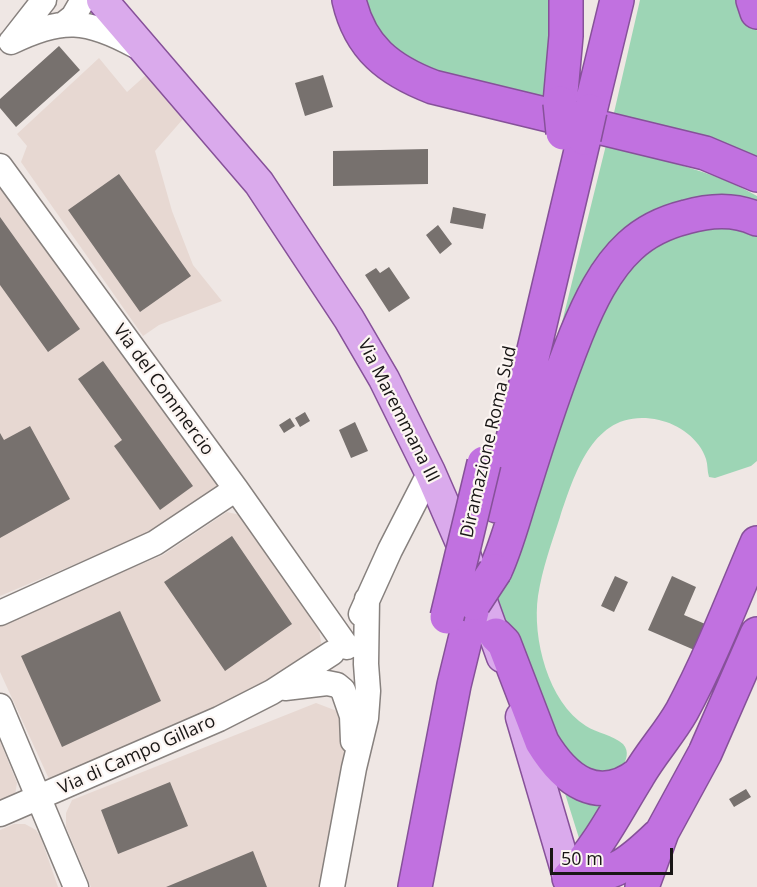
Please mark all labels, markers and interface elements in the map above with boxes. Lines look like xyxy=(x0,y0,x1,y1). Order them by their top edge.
street label: Via del Commercio xyxy=(108,320,218,460)
street label: Via Maremmana III xyxy=(353,336,443,486)
street label: Diramazione Roma Sud xyxy=(456,344,522,540)
street label: Via di Campo Gillaro xyxy=(55,711,219,799)
scale bar xyxy=(553,836,676,874)
text: 50 m xyxy=(561,846,603,870)

